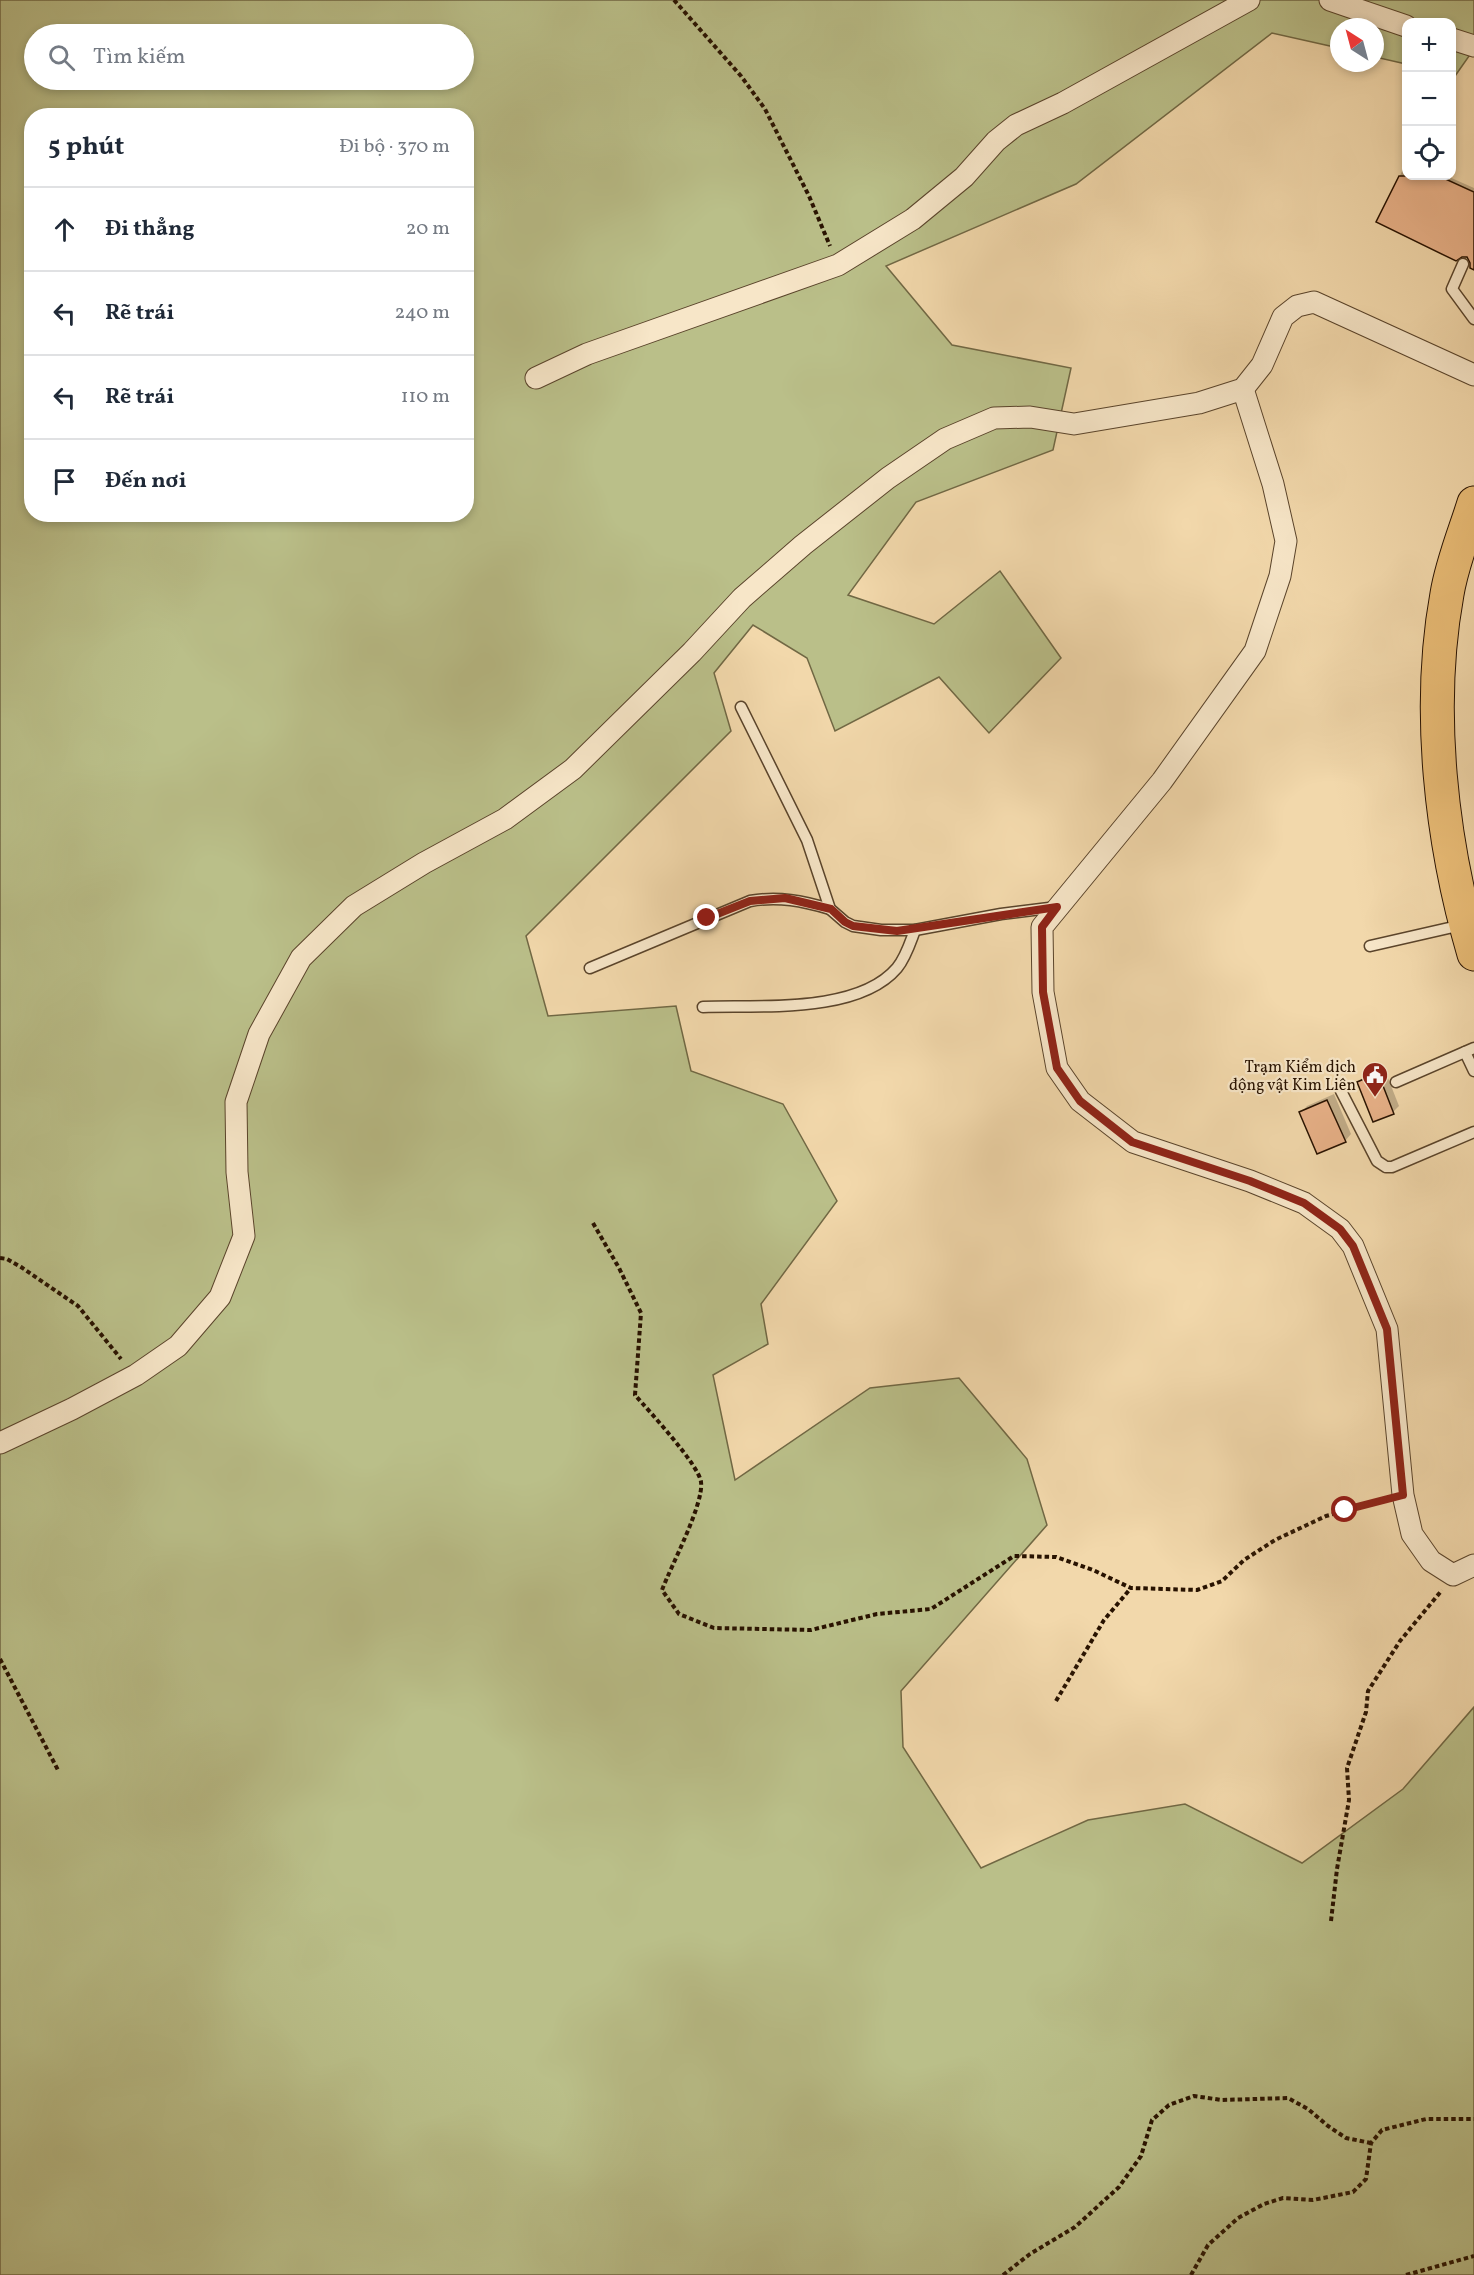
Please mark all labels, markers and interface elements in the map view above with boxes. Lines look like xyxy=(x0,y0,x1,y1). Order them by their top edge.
north arrow xyxy=(1330,18,1384,72)
map controls xyxy=(1402,18,1456,180)
button: + xyxy=(1402,18,1456,72)
search box xyxy=(24,24,474,90)
icon: search xyxy=(45,41,78,74)
text: Tìm kiếm xyxy=(93,42,186,73)
button: − xyxy=(1402,72,1456,126)
button: locate xyxy=(1402,126,1456,180)
text: 5 phút xyxy=(48,129,124,165)
text: Đi bộ · 370 m xyxy=(339,133,450,161)
icon: ahead xyxy=(48,213,81,246)
text: Đi thẳng xyxy=(105,214,195,245)
text: 20 m xyxy=(406,215,450,243)
icon: left xyxy=(48,297,81,330)
text: Rẽ trái xyxy=(105,298,174,329)
text: 240 m xyxy=(395,299,450,327)
icon: left xyxy=(48,381,81,414)
text: Rẽ trái xyxy=(105,382,174,413)
text: 110 m xyxy=(401,383,450,411)
icon: arrive xyxy=(48,465,81,498)
text: Đến nơi xyxy=(105,466,187,497)
route end xyxy=(693,904,719,930)
place label: Trạm Kiểm dịch động vật Kim Liên xyxy=(1229,1057,1356,1097)
public building icon: Trạm Kiểm dịch động vật Kim Liên xyxy=(1360,1060,1390,1098)
route start xyxy=(1331,1496,1357,1522)

